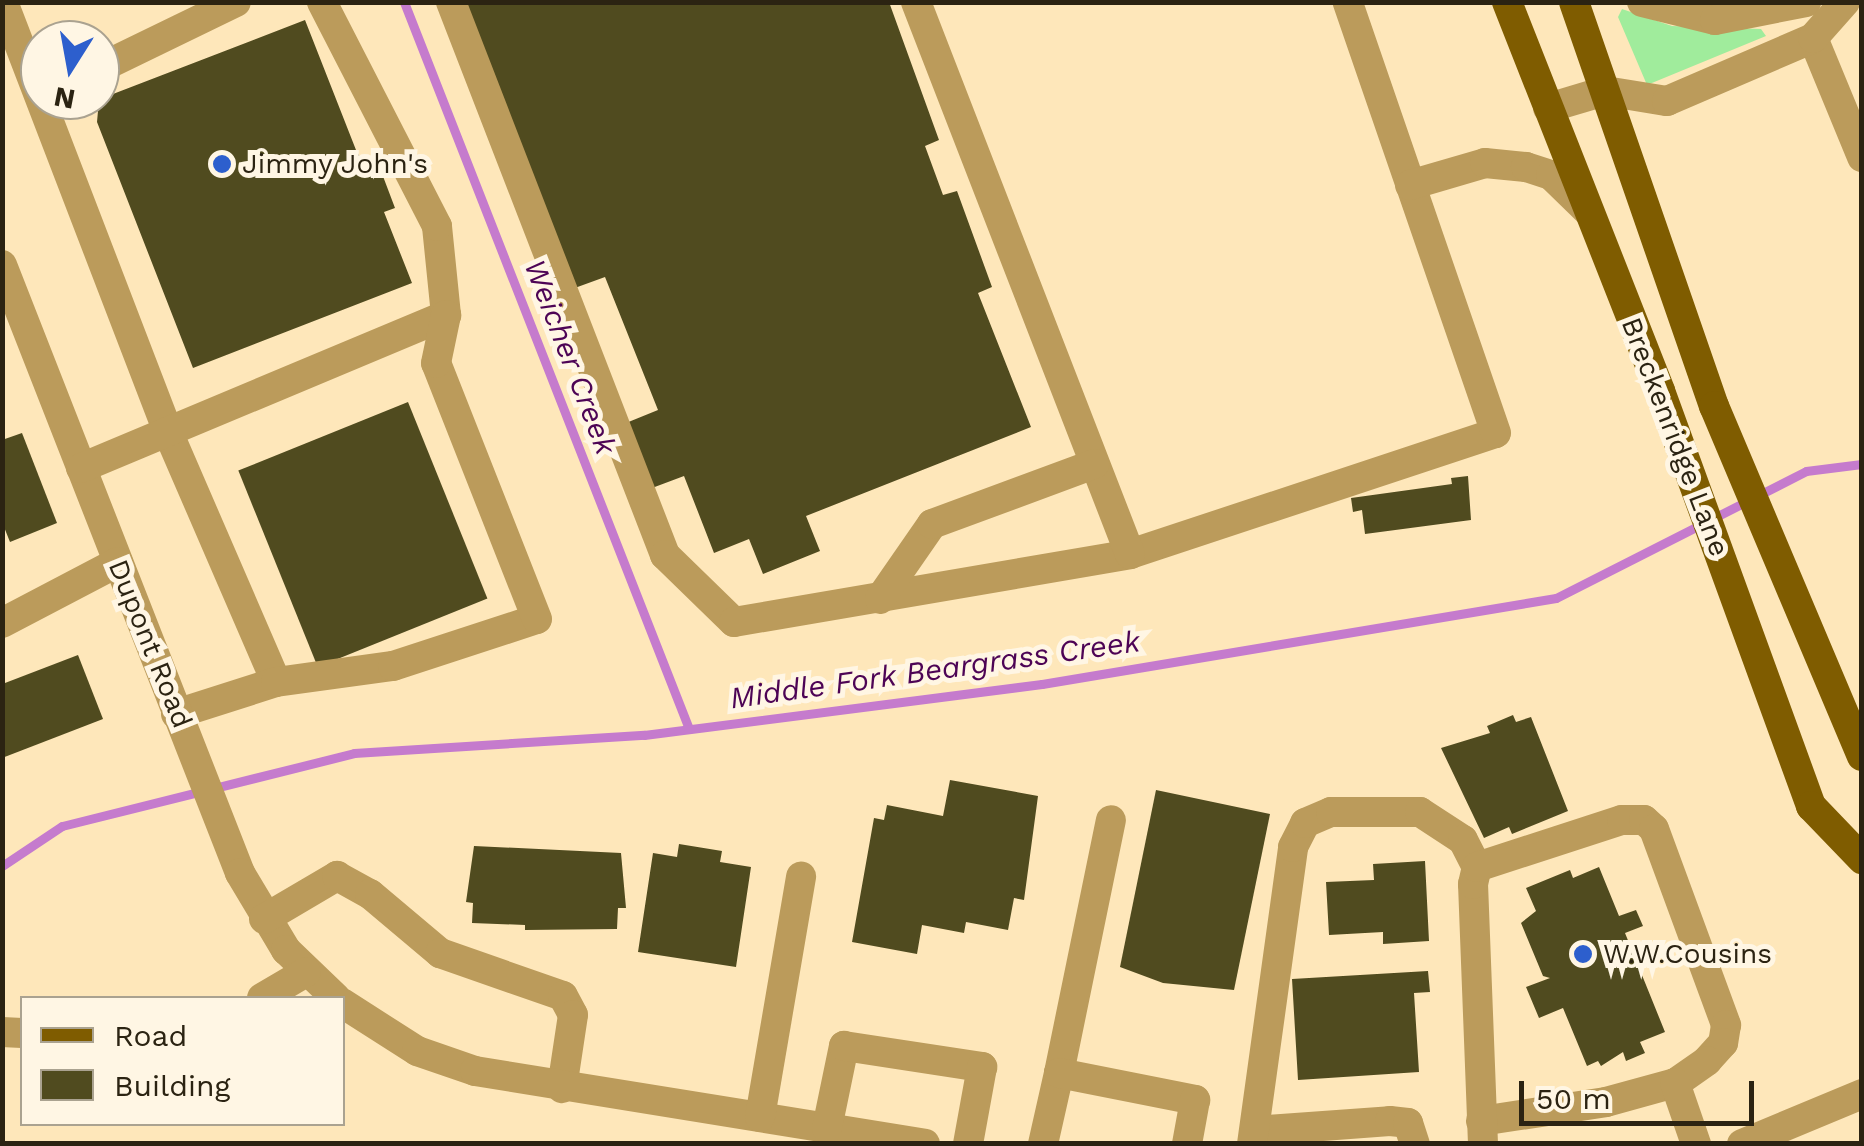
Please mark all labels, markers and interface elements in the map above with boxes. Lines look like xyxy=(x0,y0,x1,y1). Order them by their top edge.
north arrow xyxy=(20,20,120,120)
text: N xyxy=(51,80,78,116)
place label: Jimmy John's xyxy=(242,147,429,181)
marker: Jimmy John's xyxy=(211,153,233,175)
water label: Weicher Creek xyxy=(516,254,624,460)
street label: Breckenridge Lane xyxy=(1614,313,1736,561)
street label: Dupont Road xyxy=(101,555,199,733)
water label: Middle Fork Beargrass Creek xyxy=(727,623,1143,717)
place label: W.W.Cousins xyxy=(1603,937,1772,971)
marker: W.W.Cousins xyxy=(1572,943,1594,965)
legend xyxy=(20,996,345,1126)
text: Road xyxy=(114,1018,187,1053)
scale bar xyxy=(1524,1061,1759,1123)
text: Building xyxy=(114,1068,231,1103)
text: 50 m xyxy=(1536,1081,1611,1116)

